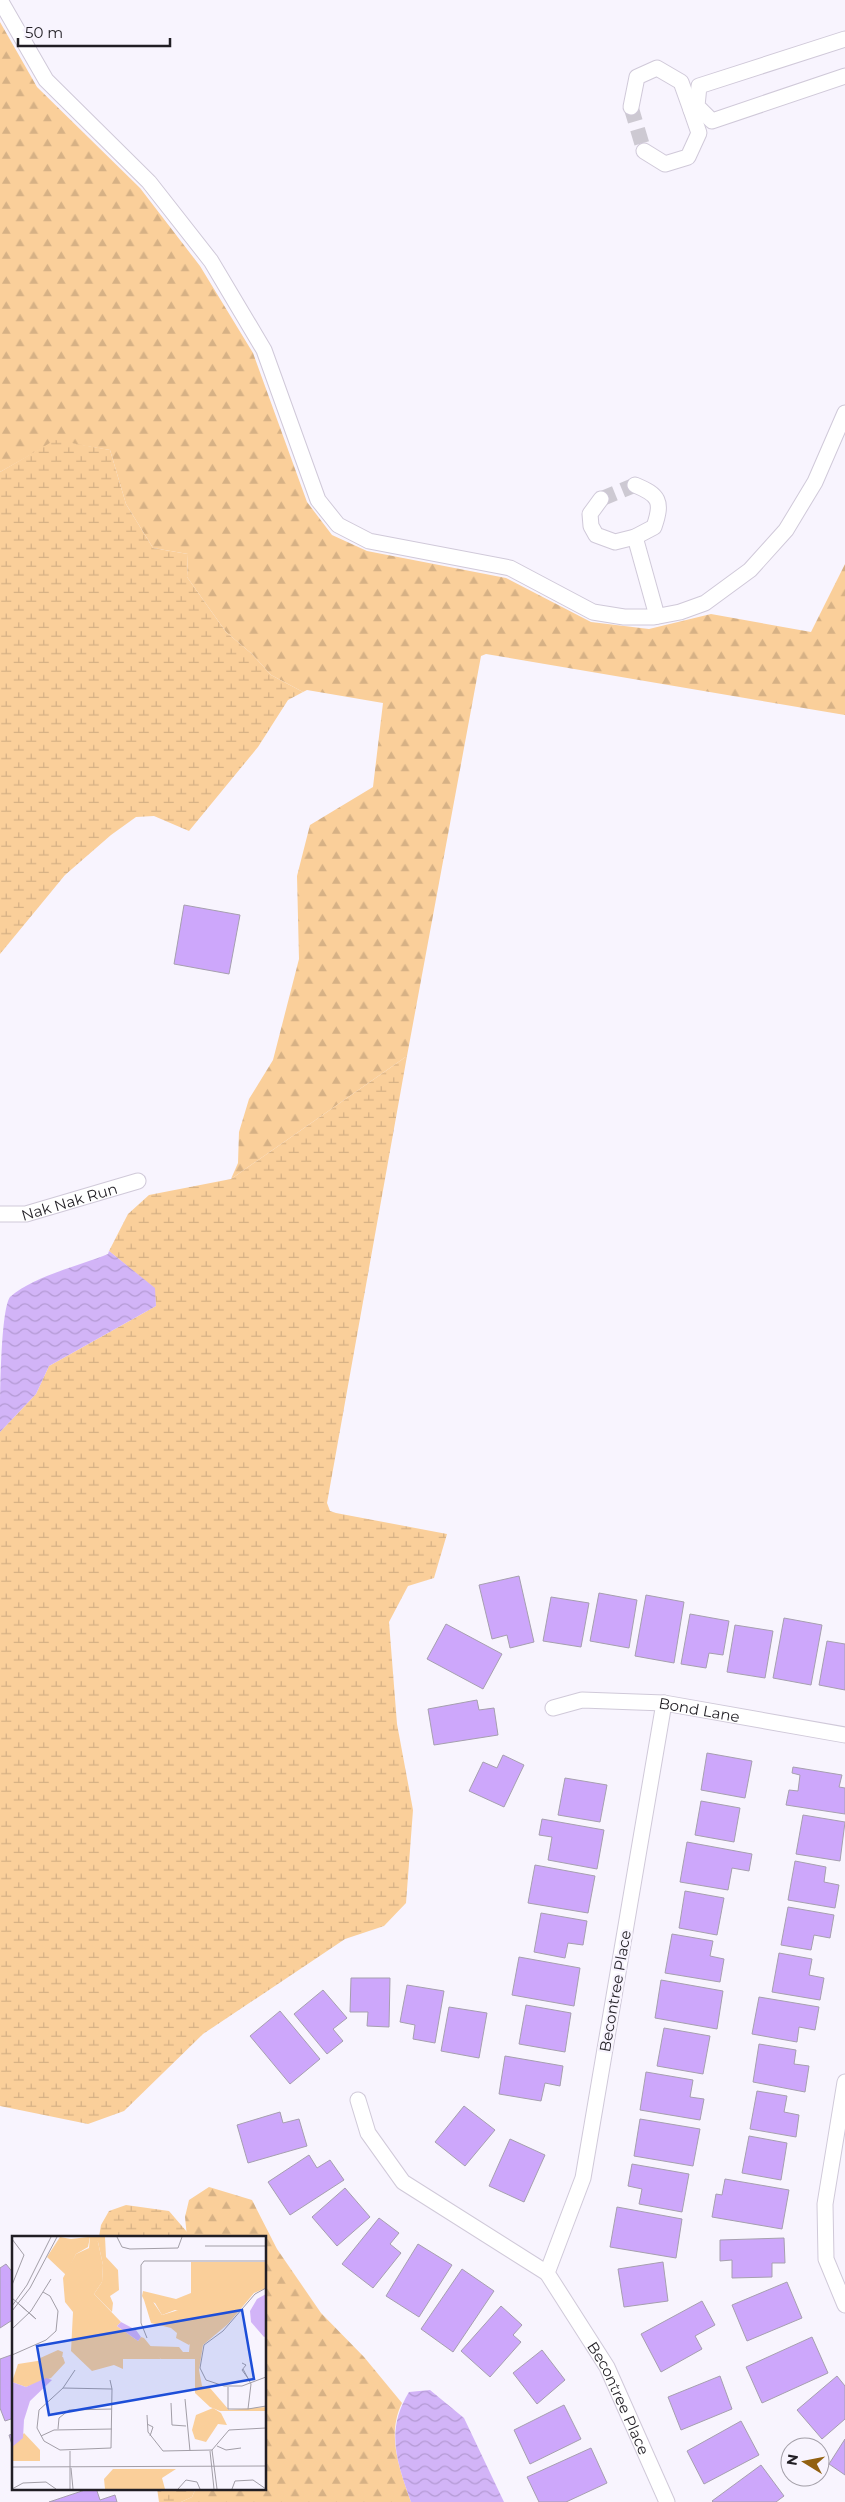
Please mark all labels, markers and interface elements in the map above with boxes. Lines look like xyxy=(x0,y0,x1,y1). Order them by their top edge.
scale bar xyxy=(18,15,170,47)
text: 50 m xyxy=(25,23,63,42)
street label: Nak Nak Run xyxy=(19,1178,119,1224)
street label: Bond Lane xyxy=(657,1693,741,1726)
street label: Becontree Place xyxy=(595,1929,635,2053)
inset map xyxy=(12,2236,266,2490)
street label: Becontree Place xyxy=(584,2338,654,2457)
north arrow xyxy=(780,2437,830,2487)
text: N xyxy=(782,2453,802,2467)

